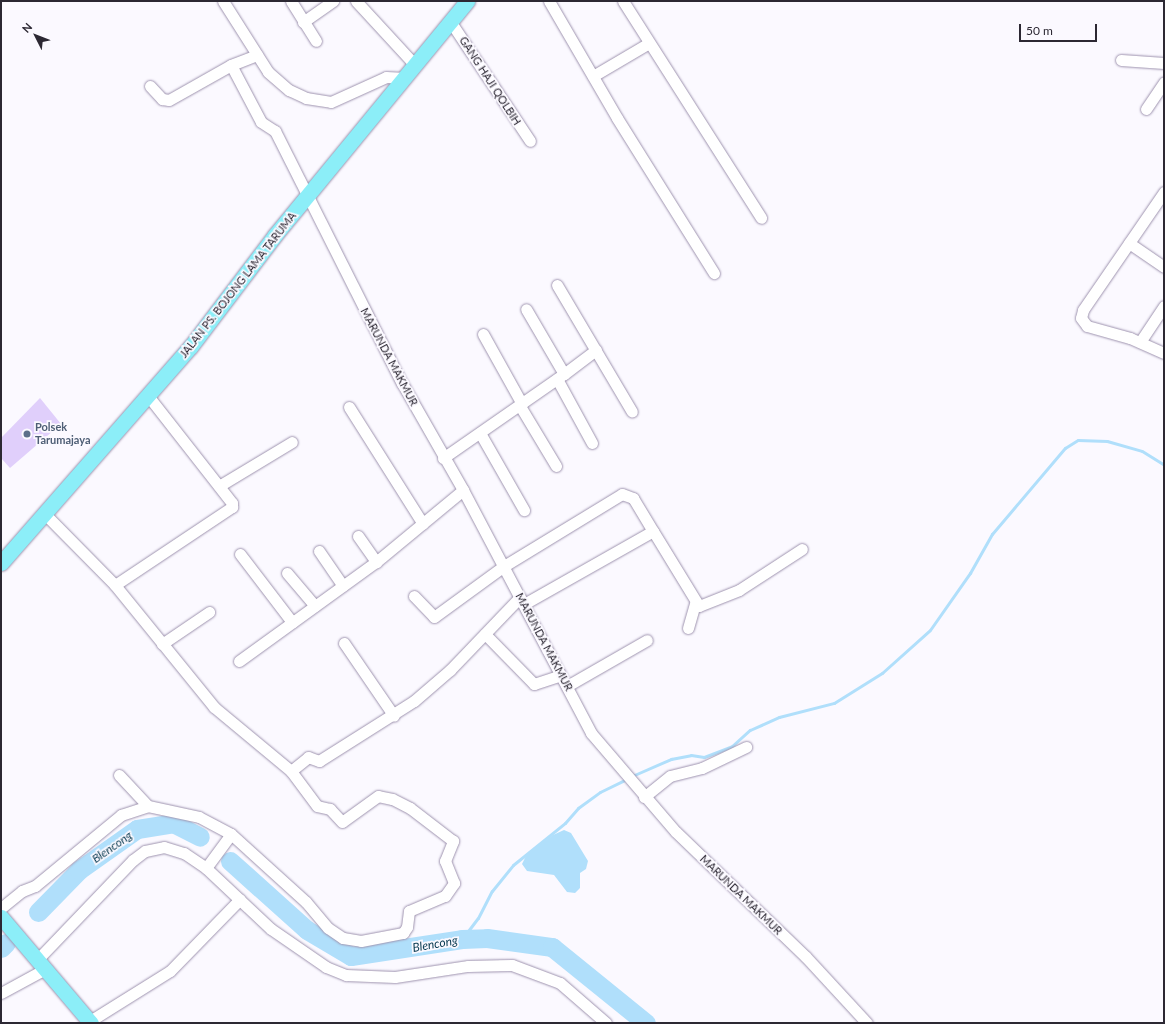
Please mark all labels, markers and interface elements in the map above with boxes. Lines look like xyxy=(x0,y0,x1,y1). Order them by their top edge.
north arrow xyxy=(16,16,56,56)
scale bar xyxy=(1021,16,1099,42)
text: N xyxy=(19,20,34,35)
text: 50 m xyxy=(1026,23,1053,38)
street label: GANG HAJI QOLBIH xyxy=(456,34,524,128)
street label: JALAN PS. BOJONG LAMA TARUMA xyxy=(177,209,299,361)
street label: MARUNDA MAKMUR xyxy=(357,306,421,408)
place label: Polsek Tarumajaya xyxy=(35,421,91,447)
marker: Polsek Tarumajaya xyxy=(22,429,32,439)
street label: MARUNDA MAKMUR xyxy=(512,591,576,693)
water label: Blencong xyxy=(89,828,135,866)
street label: MARUNDA MAKMUR xyxy=(697,852,785,938)
water label: Blencong xyxy=(411,933,459,955)

